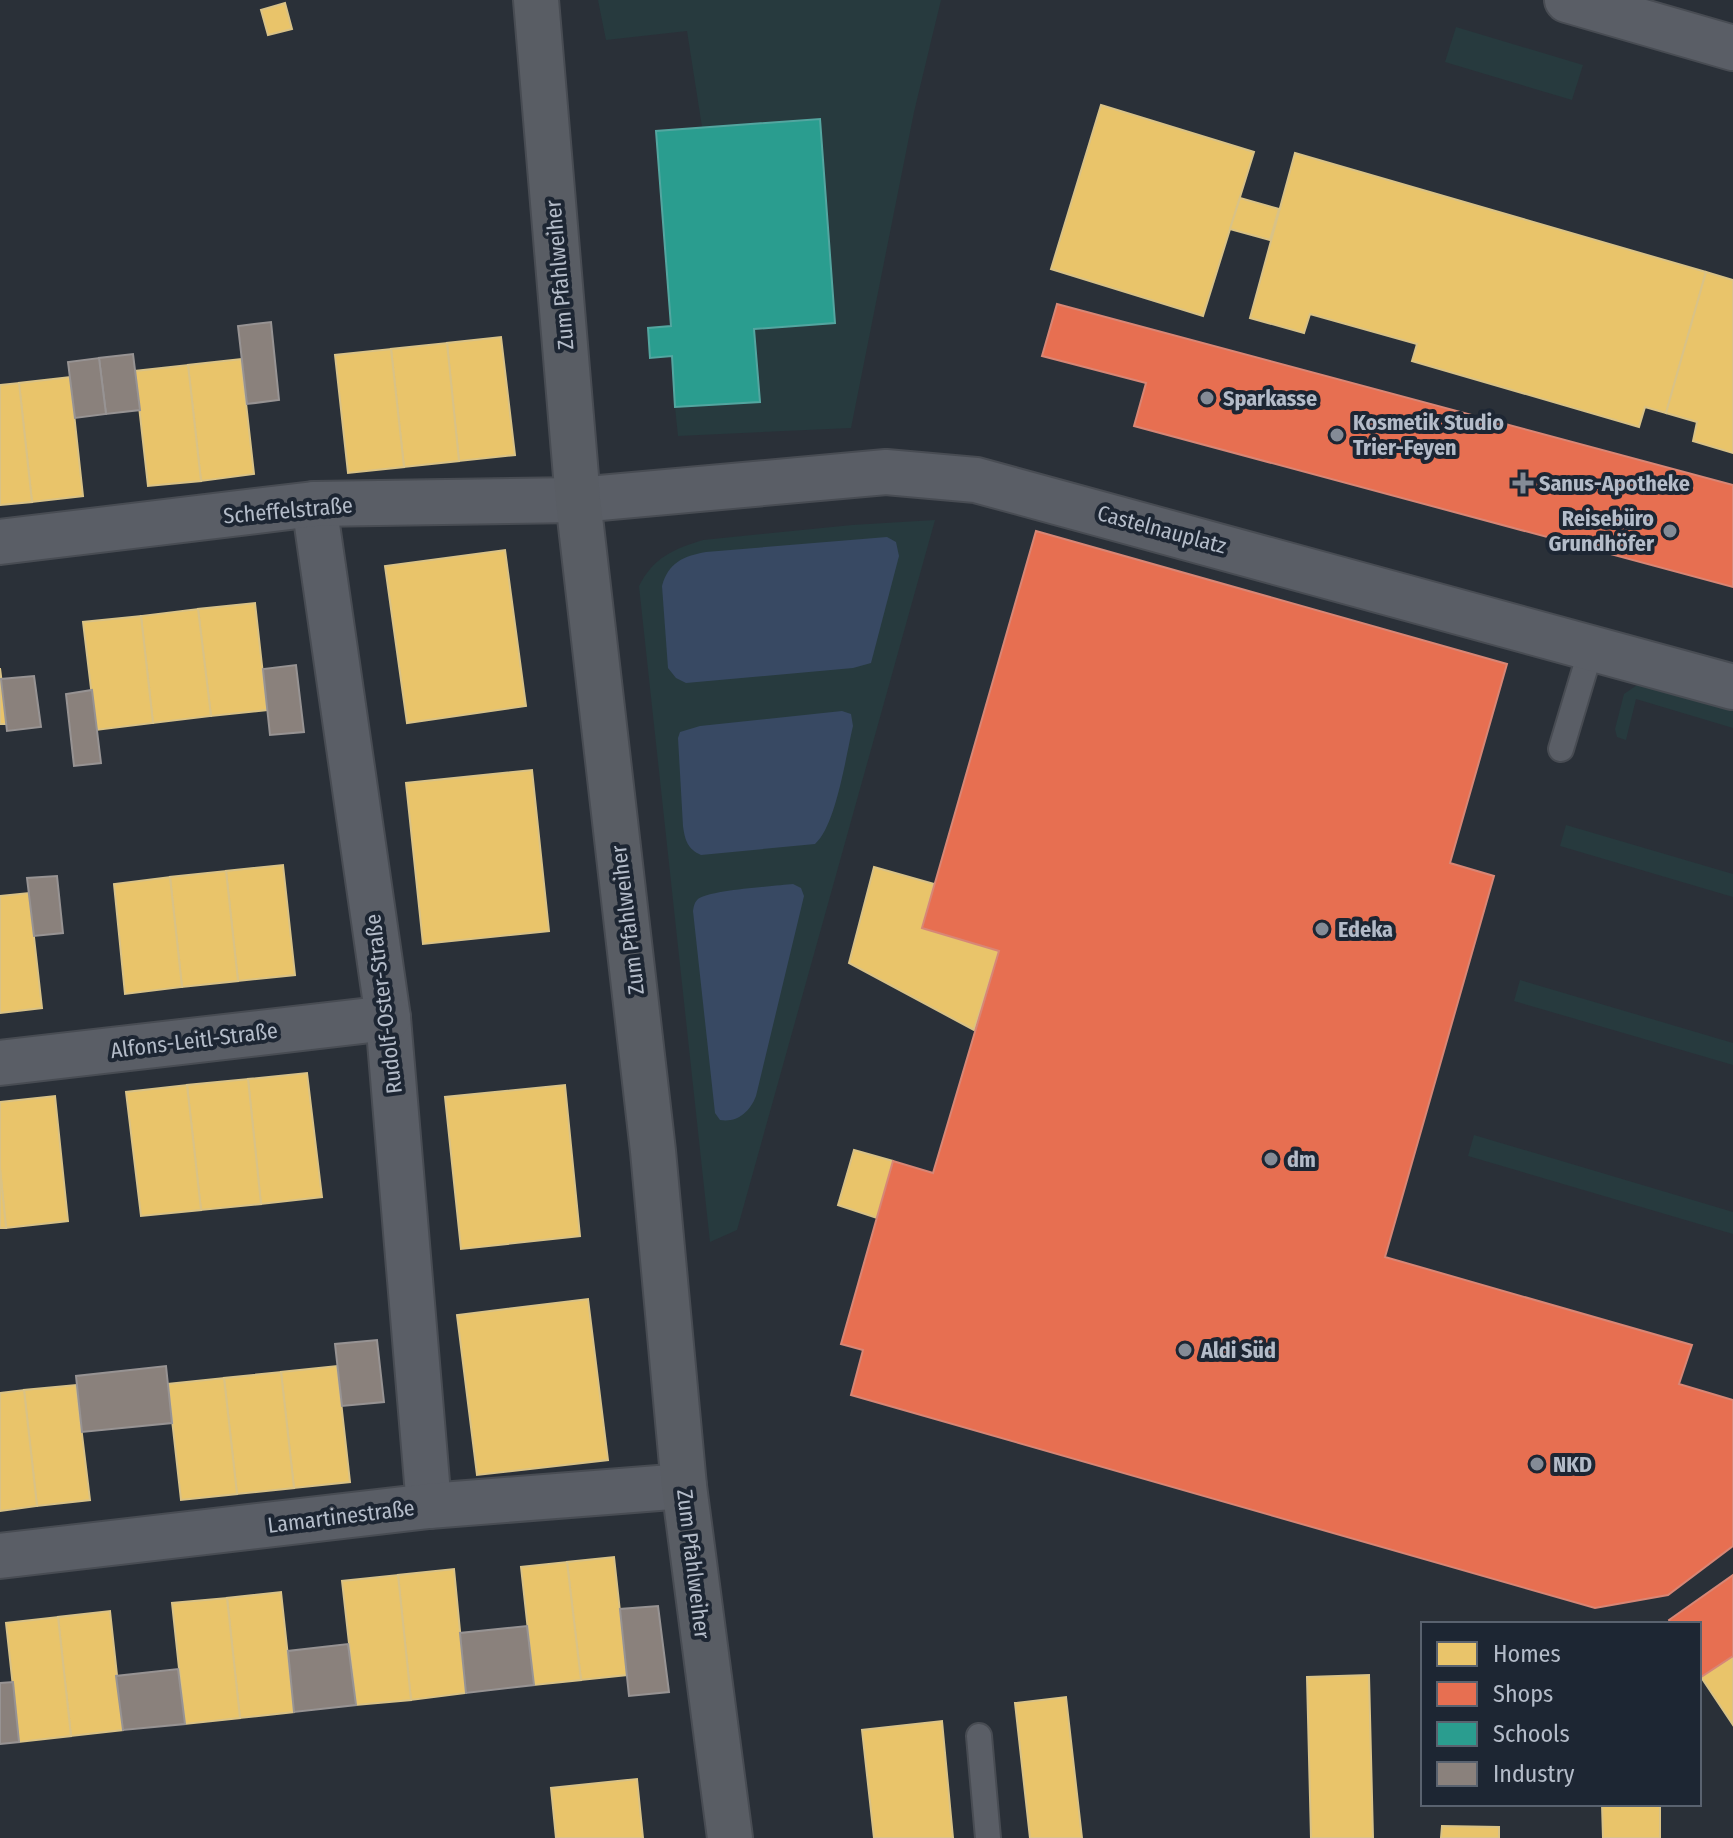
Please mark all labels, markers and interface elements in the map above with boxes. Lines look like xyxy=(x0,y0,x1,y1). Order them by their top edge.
street label: Zum Pfahlweiher xyxy=(539,199,580,351)
place label: Sparkasse xyxy=(1223,385,1317,412)
marker: Sparkasse xyxy=(1198,389,1216,407)
place label: Kosmetik Studio Trier-Feyen xyxy=(1353,409,1504,461)
marker: Kosmetik Studio Trier-Feyen xyxy=(1328,426,1346,444)
place label: Sanus-Apotheke xyxy=(1539,470,1690,497)
marker: Sanus-Apotheke xyxy=(1514,474,1532,492)
street label: Scheffelstraße xyxy=(222,491,354,530)
street label: Castelnauplatz xyxy=(1094,499,1230,560)
place label: Reisebüro Grundhöfer xyxy=(1549,505,1655,557)
marker: Reisebüro Grundhöfer xyxy=(1661,522,1679,540)
street label: Zum Pfahlweiher xyxy=(605,843,650,996)
street label: Rudolf-Oster-Straße xyxy=(359,913,408,1095)
place label: Edeka xyxy=(1338,916,1393,943)
marker: Edeka xyxy=(1313,920,1331,938)
street label: Alfons-Leitl-Straße xyxy=(109,1017,279,1064)
place label: dm xyxy=(1287,1146,1316,1173)
marker: dm xyxy=(1262,1150,1280,1168)
place label: Aldi Süd xyxy=(1200,1337,1276,1364)
marker: Aldi Süd xyxy=(1176,1341,1194,1359)
place label: NKD xyxy=(1553,1451,1592,1478)
marker: NKD xyxy=(1528,1455,1546,1473)
street label: Zum Pfahlweiher xyxy=(671,1488,716,1641)
street label: Lamartinestraße xyxy=(266,1494,416,1539)
legend xyxy=(1421,1622,1701,1806)
text: Homes xyxy=(1493,1640,1561,1668)
text: Shops xyxy=(1493,1680,1553,1708)
text: Schools xyxy=(1493,1720,1570,1748)
text: Industry xyxy=(1493,1760,1575,1788)

